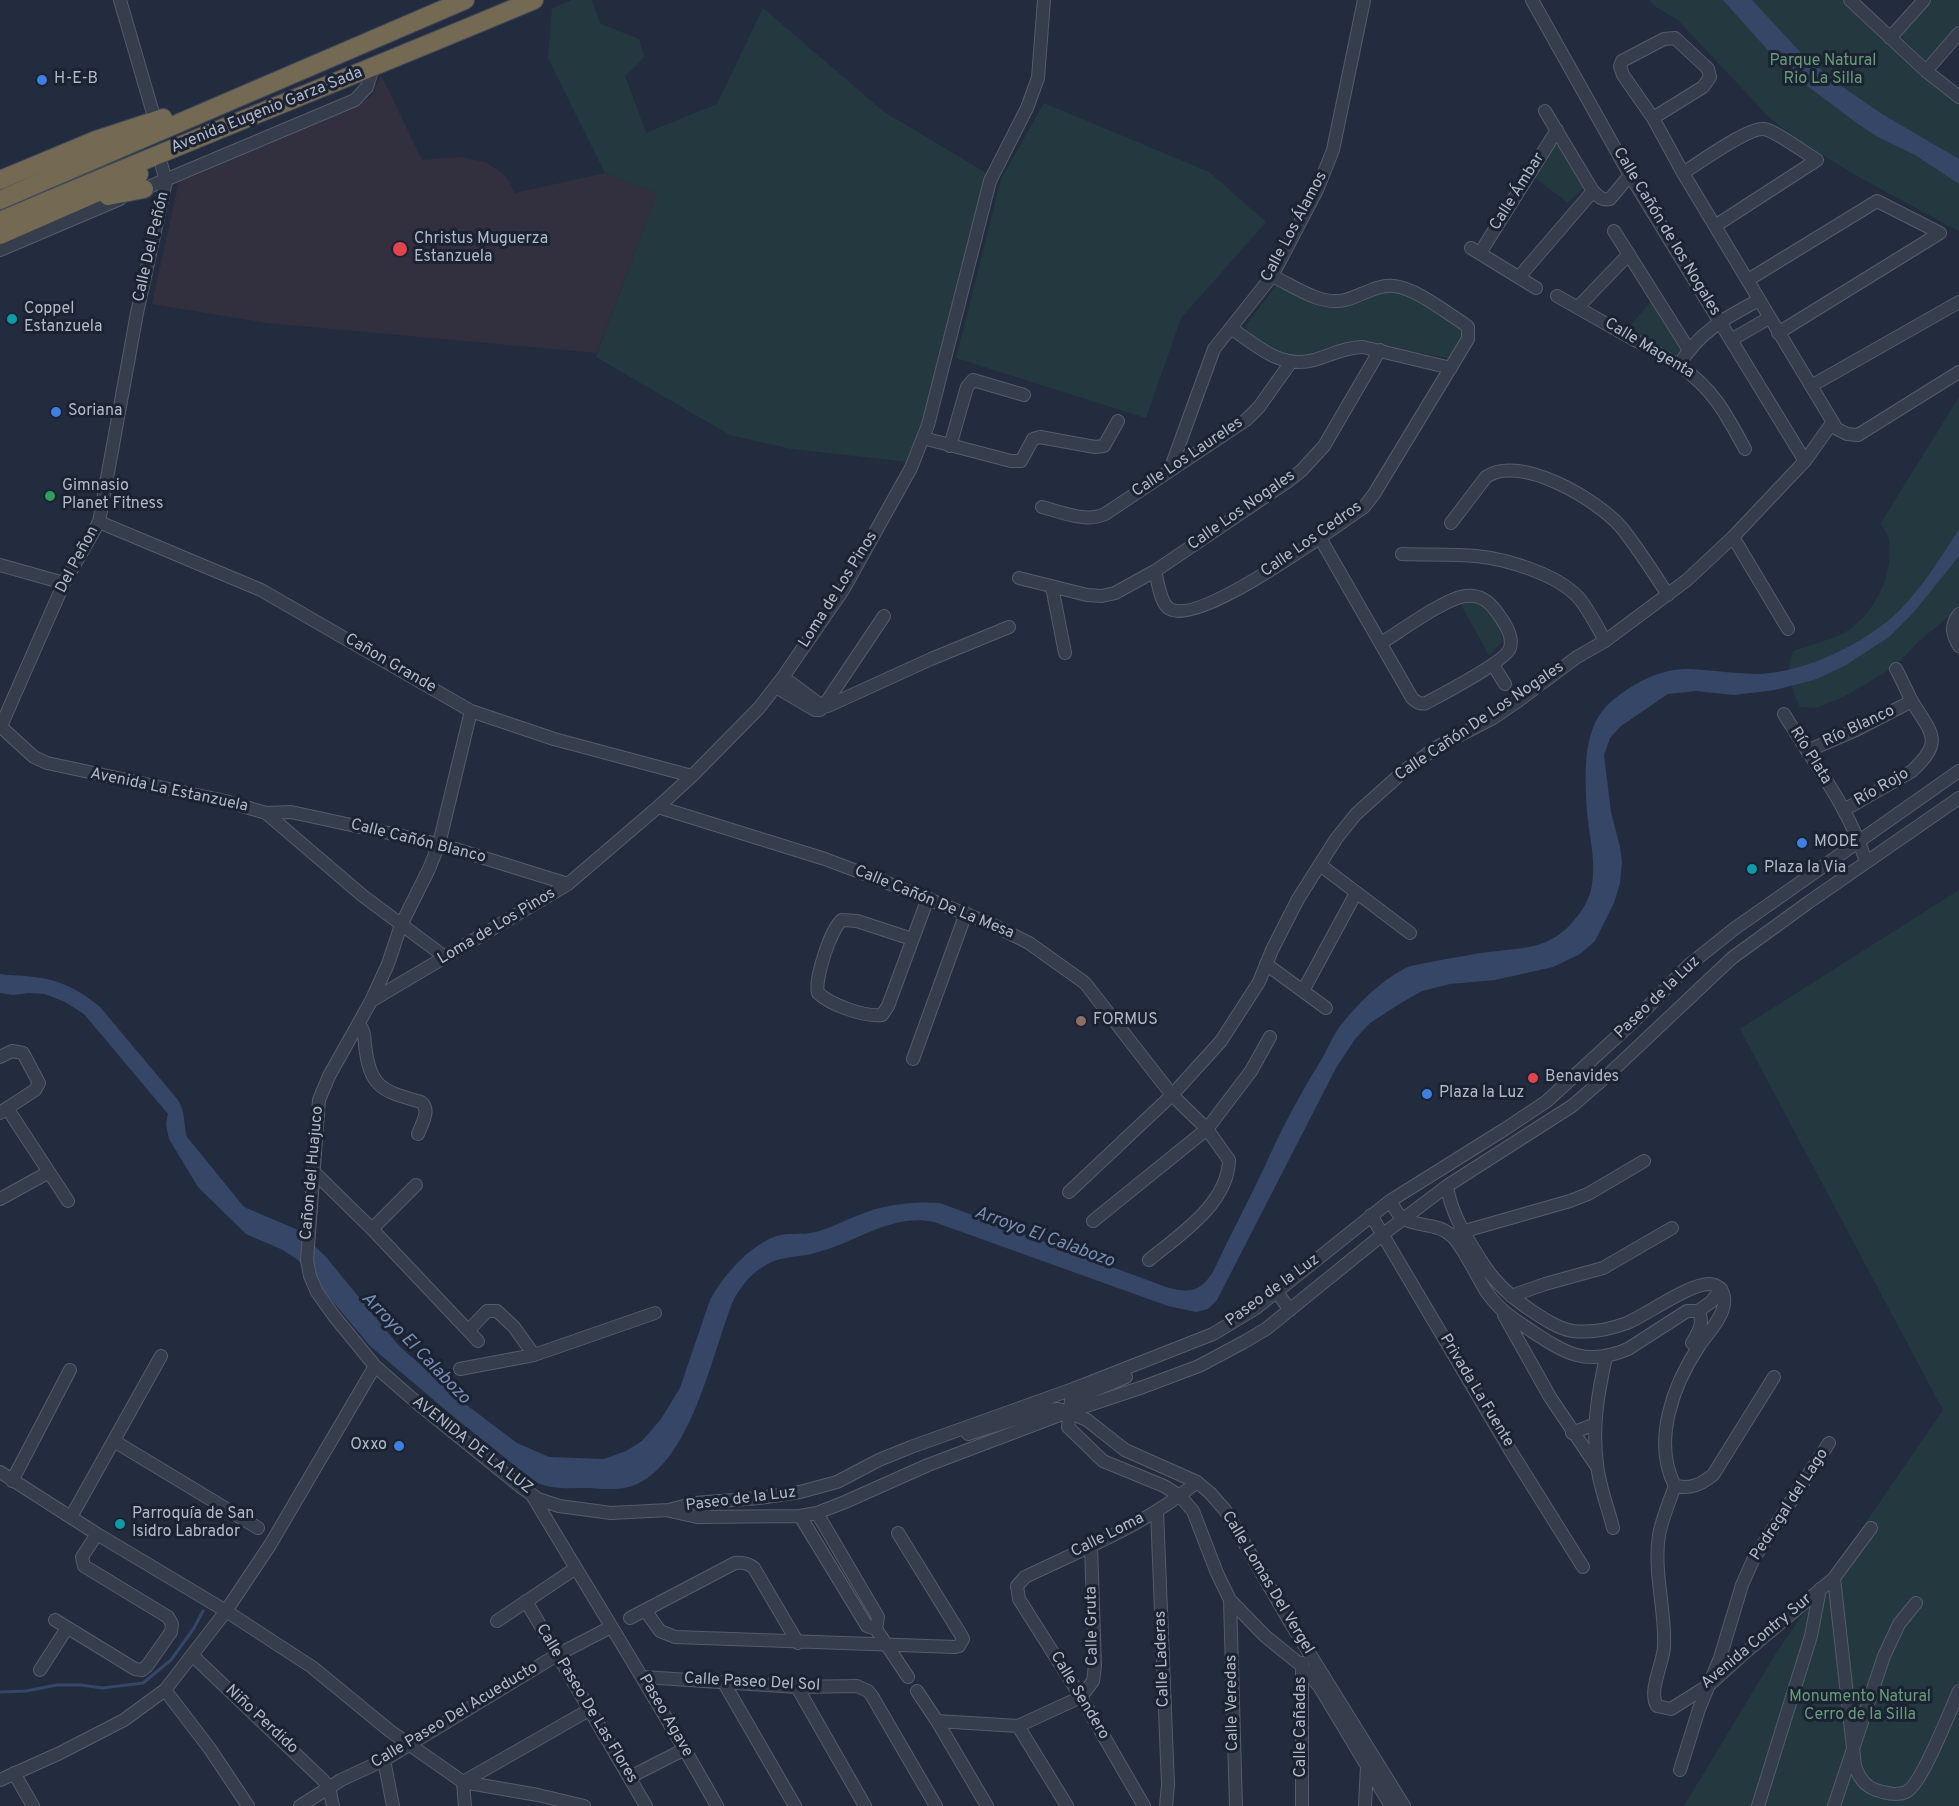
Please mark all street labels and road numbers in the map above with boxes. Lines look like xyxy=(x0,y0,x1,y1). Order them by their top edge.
street label: Avenida Eugenio Garza Sada xyxy=(168,64,366,158)
street label: Calle Cañón de los Nogales xyxy=(1608,144,1724,320)
street label: Calle Ámbar xyxy=(1487,150,1549,234)
street label: Calle Los Álamos xyxy=(1258,169,1332,285)
street label: Calle Del Peñón xyxy=(130,190,174,304)
street label: Calle Magenta xyxy=(1601,315,1697,383)
street label: Calle Los Laureles xyxy=(1129,414,1247,502)
street label: Calle Los Nogales xyxy=(1185,467,1299,555)
street label: Calle Los Cedros xyxy=(1258,498,1366,582)
street label: Del Peñon xyxy=(52,523,104,597)
street label: Loma de Los Pinos xyxy=(795,528,883,652)
street label: Cañon Grande xyxy=(341,630,439,698)
street label: Calle Cañón De Los Nogales xyxy=(1392,658,1568,786)
street label: Río Blanco xyxy=(1820,702,1898,752)
street label: Río Plata xyxy=(1785,724,1835,788)
street label: Avenida La Estanzuela xyxy=(88,765,250,817)
street label: Río Rojo xyxy=(1851,765,1913,811)
street label: Calle Cañón Blanco xyxy=(348,816,488,868)
street label: Calle Cañón De La Mesa xyxy=(851,862,1017,944)
street label: Loma de Los Pinos xyxy=(435,884,559,970)
street label: Paseo de la Luz xyxy=(1611,953,1705,1043)
street label: Cañon del Huajuco xyxy=(298,1105,328,1241)
street label: Paseo de la Luz xyxy=(1223,1251,1323,1331)
street label: Privada La Fuente xyxy=(1435,1331,1517,1451)
street label: AVENIDA DE LA LUZ xyxy=(408,1393,536,1499)
street label: Pedregal del Lago xyxy=(1747,1446,1833,1564)
street label: Paseo de la Luz xyxy=(685,1484,797,1516)
street label: Calle Lomas Del Vergel xyxy=(1217,1508,1317,1658)
street label: Calle Loma xyxy=(1068,1509,1148,1563)
street label: Calle Gruta xyxy=(1083,1586,1103,1666)
street label: Avenida Contry Sur xyxy=(1698,1590,1816,1694)
street label: Calle Laderas xyxy=(1152,1610,1174,1708)
street label: Calle Paseo De Las Flores xyxy=(531,1621,641,1787)
street label: Calle Sendero xyxy=(1045,1648,1113,1744)
street label: Calle Veredas xyxy=(1223,1654,1243,1752)
street label: Calle Paseo Del Acueducto xyxy=(368,1659,542,1773)
street label: Calle Paseo Del Sol xyxy=(683,1670,821,1696)
street label: Paseo Agave xyxy=(634,1671,696,1761)
street label: Calle Cañadas xyxy=(1292,1676,1312,1778)
street label: Niño Perdido xyxy=(221,1681,301,1759)

